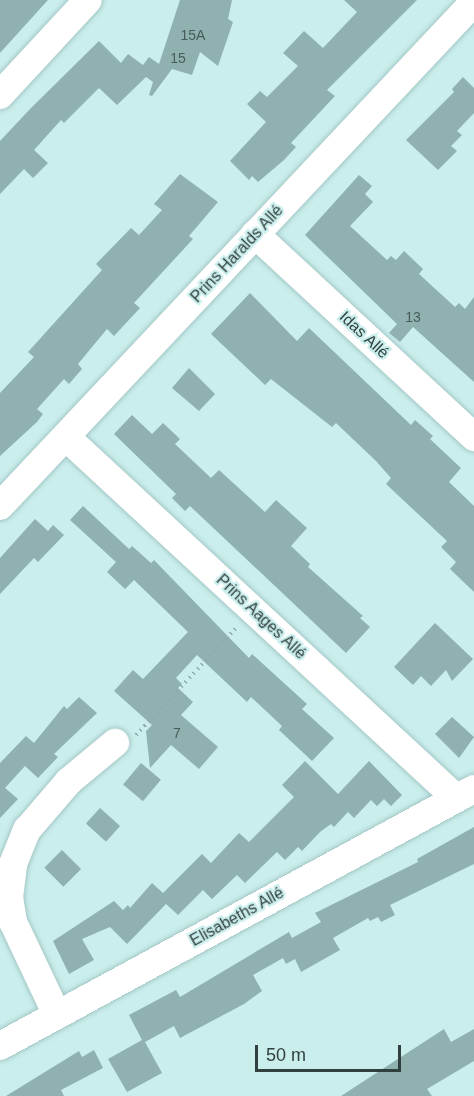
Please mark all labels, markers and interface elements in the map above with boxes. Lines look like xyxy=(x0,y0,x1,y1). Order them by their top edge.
house number: 15A xyxy=(181,27,205,43)
house number: 15 xyxy=(170,50,186,66)
street label: Prins Haralds Allé xyxy=(187,201,287,307)
street label: Idas Allé xyxy=(335,307,393,363)
house number: 13 xyxy=(405,309,421,325)
street label: Prins Aages Allé xyxy=(212,570,310,664)
house number: 7 xyxy=(173,725,181,741)
street label: Elisabeths Allé xyxy=(186,883,288,951)
scale bar xyxy=(258,1033,404,1071)
text: 50 m xyxy=(266,1045,306,1065)

